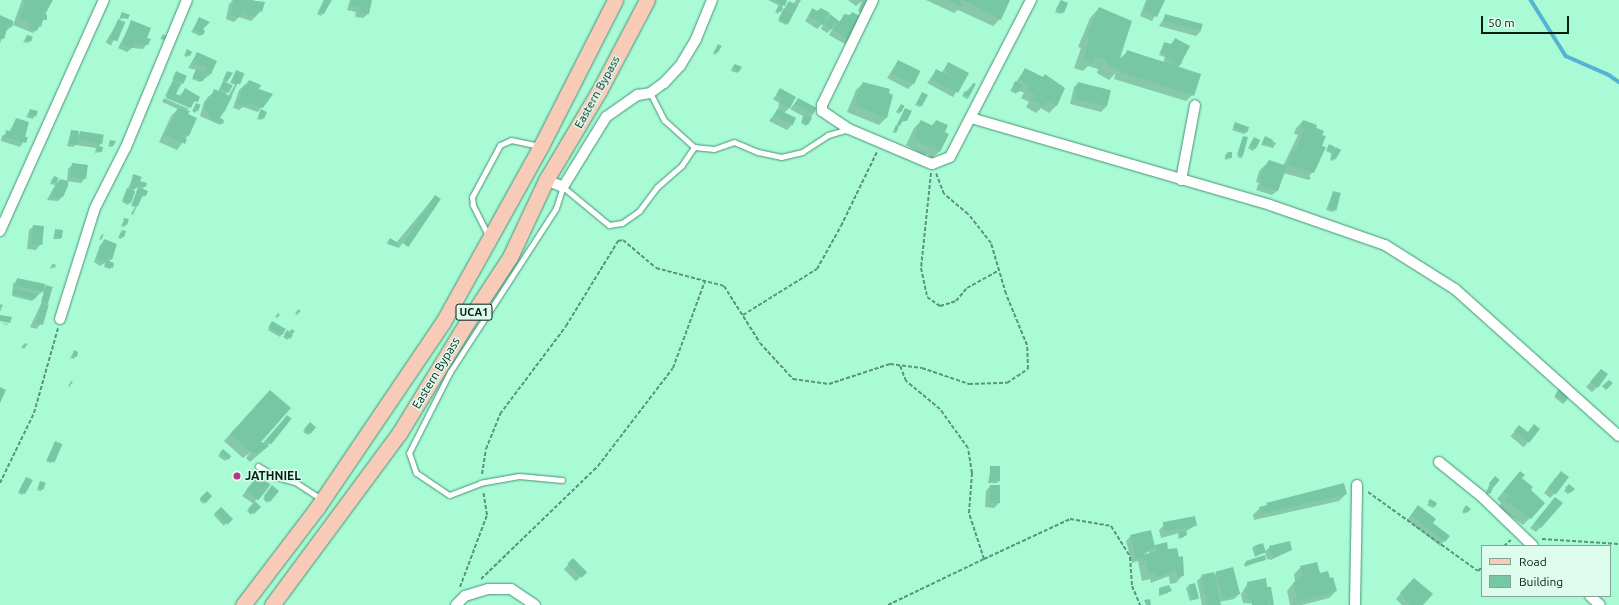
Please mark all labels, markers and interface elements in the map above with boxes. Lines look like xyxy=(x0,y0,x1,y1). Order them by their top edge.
scale bar xyxy=(1483,8,1571,34)
text: 50 m xyxy=(1488,16,1515,29)
street label: Eastern Bypass xyxy=(571,53,623,131)
road number: UCA1 xyxy=(455,303,493,321)
street label: Eastern Bypass xyxy=(409,335,463,411)
place label: JATHNIEL xyxy=(245,469,301,483)
marker: JATHNIEL xyxy=(232,471,242,481)
legend xyxy=(1481,545,1611,597)
text: Road xyxy=(1519,555,1547,568)
text: Building xyxy=(1519,575,1563,588)

